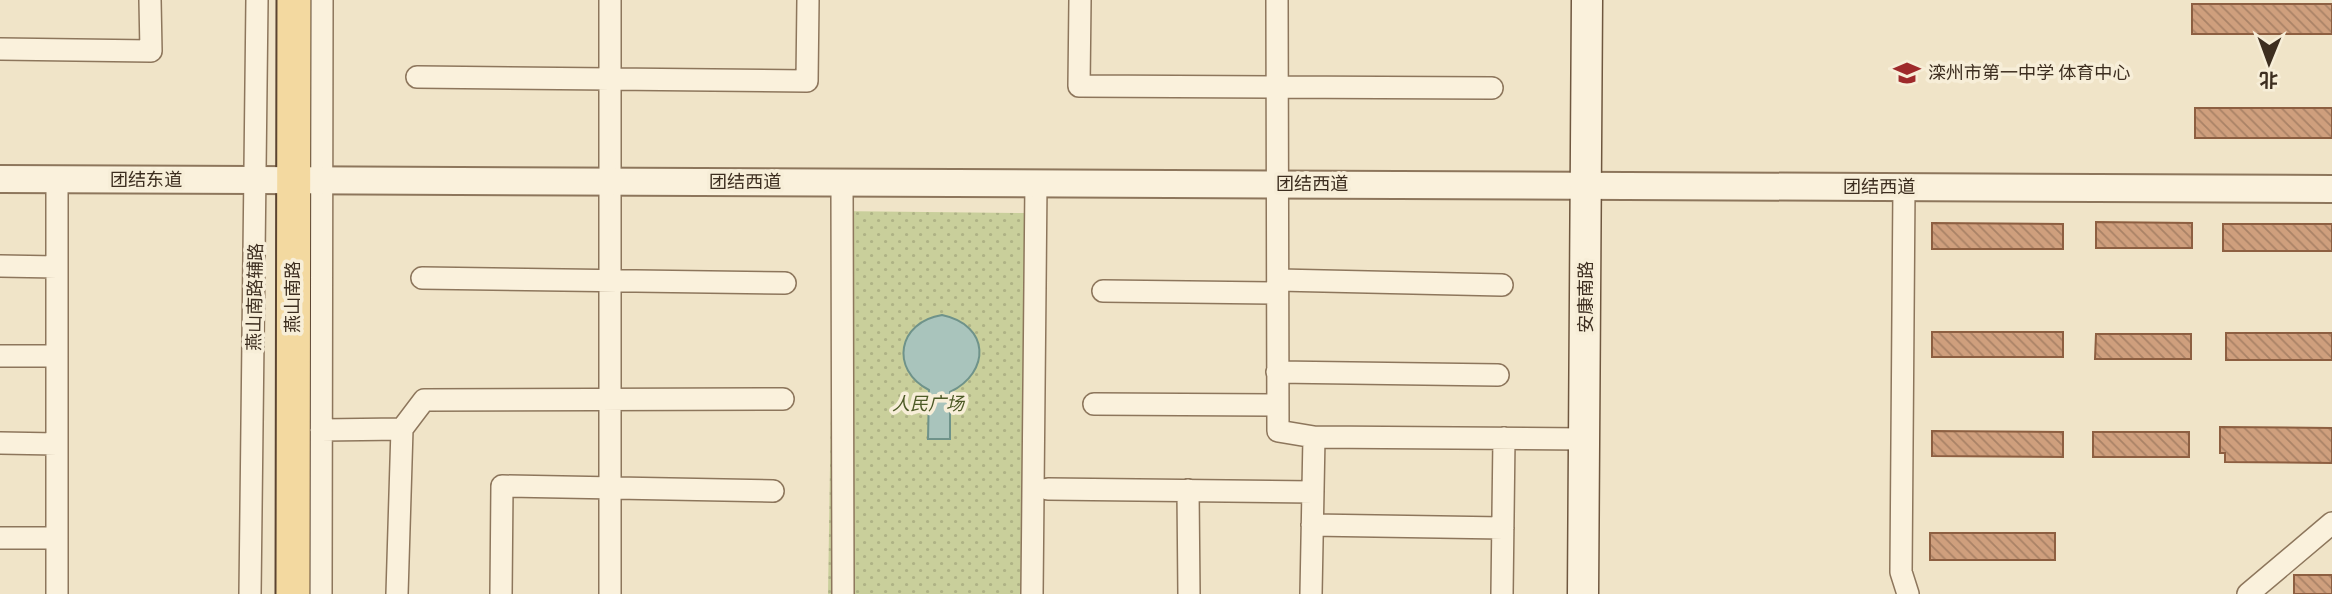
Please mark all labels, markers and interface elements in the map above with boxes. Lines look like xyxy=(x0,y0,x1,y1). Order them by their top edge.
north arrow xyxy=(2234,28,2304,98)
school or university icon: 滦州市第一中学 体育中心 xyxy=(1892,58,1922,88)
place label: 滦州市第一中学 体育中心 xyxy=(1928,60,2130,84)
text: 北 xyxy=(2259,68,2278,93)
street label: 团结东道 xyxy=(110,167,182,191)
street label: 团结西道 xyxy=(709,169,781,193)
street label: 团结西道 xyxy=(1276,171,1348,195)
street label: 团结西道 xyxy=(1843,174,1915,198)
street label: 燕山南路辅路 xyxy=(241,243,267,351)
street label: 燕山南路 xyxy=(280,261,304,333)
street label: 安康南路 xyxy=(1573,261,1597,333)
park label: 人民广场 xyxy=(892,391,966,415)

